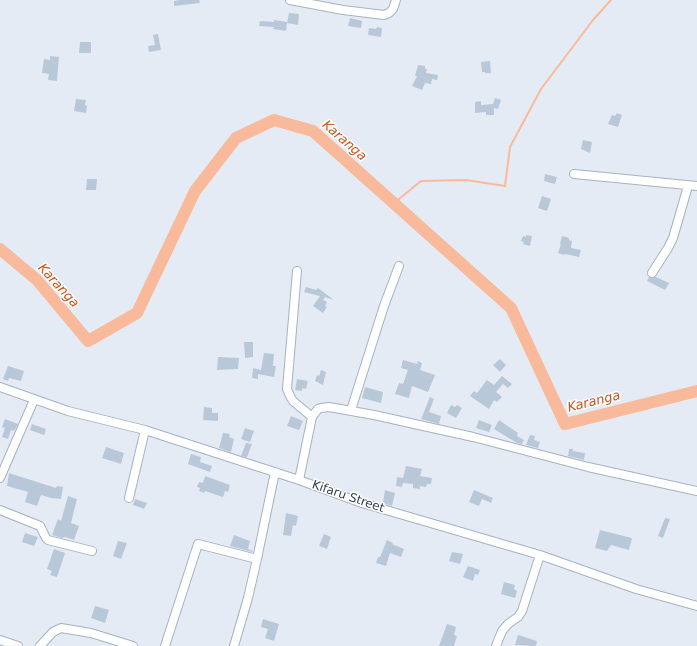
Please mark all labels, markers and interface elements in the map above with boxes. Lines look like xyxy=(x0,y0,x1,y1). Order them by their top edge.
water label: Karanga xyxy=(319,117,369,165)
water label: Karanga xyxy=(34,261,82,311)
water label: Karanga xyxy=(566,388,622,416)
street label: Kifaru Street xyxy=(310,478,386,516)

